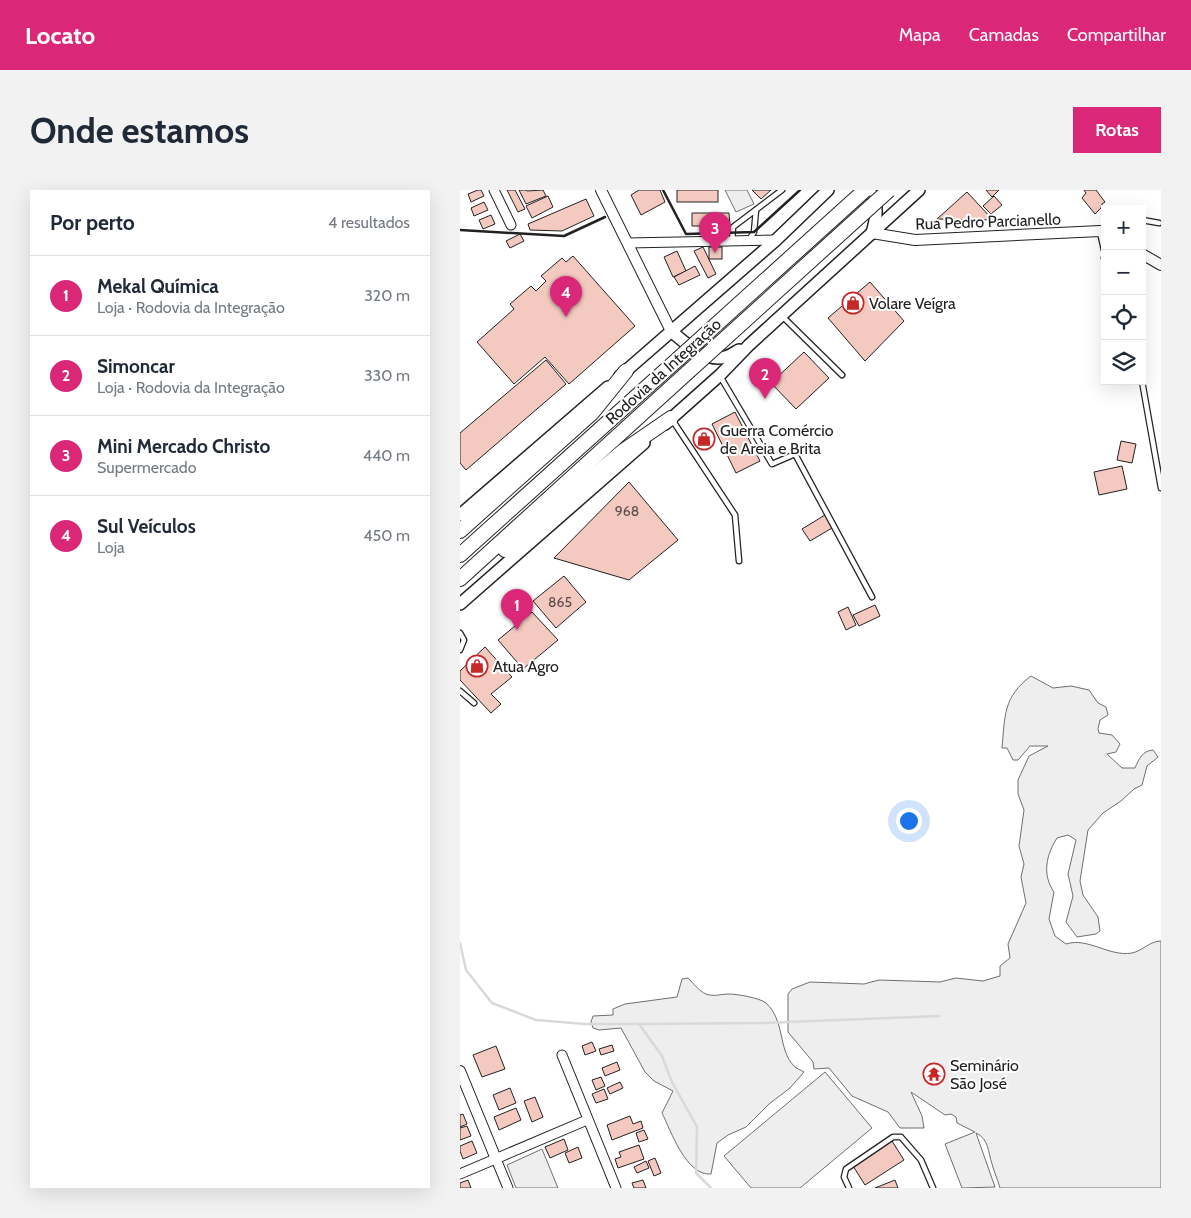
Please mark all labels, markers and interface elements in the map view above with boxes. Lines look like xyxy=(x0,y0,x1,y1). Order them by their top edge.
text: Locato xyxy=(25,21,95,50)
text: Mapa xyxy=(899,24,941,46)
text: Camadas xyxy=(969,24,1039,46)
text: Compartilhar xyxy=(1067,24,1166,46)
button: Rotas xyxy=(1073,107,1161,153)
text: Onde estamos xyxy=(30,109,249,152)
map controls xyxy=(1101,205,1146,385)
button: + xyxy=(1101,205,1146,250)
street label: Rua Pedro Parcianello xyxy=(915,209,1061,234)
text: Por perto xyxy=(50,210,135,235)
pin: 3 xyxy=(699,212,731,253)
text: 4 resultados xyxy=(328,213,410,232)
button: − xyxy=(1101,250,1146,295)
text: Mekal Química xyxy=(97,275,219,298)
pin: 4 xyxy=(550,276,582,317)
text: 1 xyxy=(63,286,69,305)
text: 320 m xyxy=(364,286,410,305)
shop icon: Volare Veígra xyxy=(841,291,865,315)
place label: Volare Veígra xyxy=(869,294,956,313)
button: locate xyxy=(1101,295,1146,340)
text: Loja · Rodovia da Integração xyxy=(97,298,285,317)
street label: Rodovia da Integração xyxy=(602,314,725,428)
button: layers xyxy=(1101,340,1146,385)
text: Simoncar xyxy=(97,355,175,378)
pin: 2 xyxy=(749,358,781,399)
text: 2 xyxy=(62,366,70,385)
text: 330 m xyxy=(364,366,410,385)
text: Loja · Rodovia da Integração xyxy=(97,378,285,397)
place label: Guerra Comércio de Areia e Brita xyxy=(720,421,834,458)
shop icon: Guerra Comércio de Areia e Brita xyxy=(692,427,716,451)
text: Mini Mercado Christo xyxy=(97,435,270,458)
text: 3 xyxy=(62,446,70,465)
text: 440 m xyxy=(363,446,410,465)
text: Supermercado xyxy=(97,458,197,477)
house number: 968 xyxy=(615,502,639,520)
text: Sul Veículos xyxy=(97,515,196,538)
text: 4 xyxy=(61,526,71,545)
text: 450 m xyxy=(363,526,410,545)
text: Loja xyxy=(97,538,125,557)
pin: 1 xyxy=(501,589,533,630)
house number: 865 xyxy=(548,593,572,611)
shop icon: Atua Agro xyxy=(465,654,489,678)
place label: Atua Agro xyxy=(493,657,559,676)
your location xyxy=(896,808,922,834)
place label: Seminário São José xyxy=(950,1056,1019,1093)
temple icon: Seminário São José xyxy=(922,1062,946,1086)

